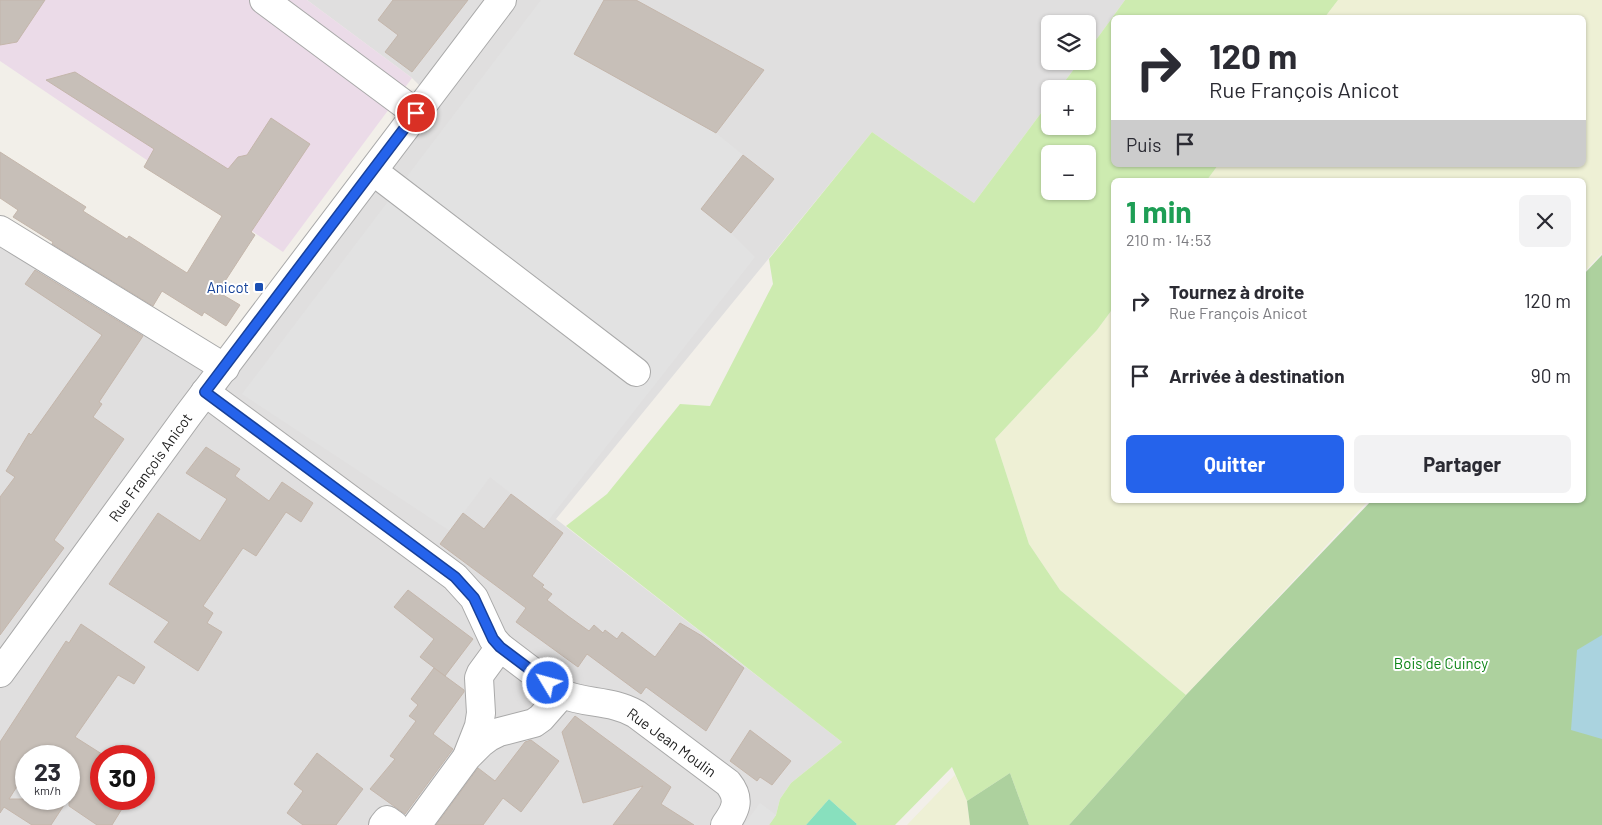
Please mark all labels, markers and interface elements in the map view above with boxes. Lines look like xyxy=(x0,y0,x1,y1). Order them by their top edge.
map controls xyxy=(1041,15,1096,200)
button: layers xyxy=(1041,15,1096,70)
text: 120 m xyxy=(1209,34,1297,76)
icon: right xyxy=(1126,35,1191,100)
text: Rue François Anicot xyxy=(1209,76,1400,102)
button: + xyxy=(1041,80,1096,135)
pin xyxy=(395,92,437,134)
icon: arrive xyxy=(402,99,430,127)
icon: arrive xyxy=(1171,130,1199,158)
text: Puis xyxy=(1126,133,1161,156)
button: − xyxy=(1041,145,1096,200)
text: 1 min xyxy=(1126,193,1192,229)
button: close xyxy=(1519,195,1571,247)
text: 210 m · 14:53 xyxy=(1126,230,1212,249)
place label: Anicot xyxy=(207,278,249,296)
text: Tournez à droite xyxy=(1169,280,1305,303)
marker: Anicot xyxy=(253,281,265,293)
icon: right xyxy=(1126,287,1154,315)
text: 120 m xyxy=(1524,289,1571,312)
text: Rue François Anicot xyxy=(1169,303,1308,322)
icon: arrive xyxy=(1126,362,1154,390)
text: Arrivée à destination xyxy=(1169,364,1345,387)
text: 90 m xyxy=(1531,364,1571,387)
street label: Rue François Anicot xyxy=(105,409,195,525)
button: Quitter xyxy=(1126,435,1344,493)
button: Partager xyxy=(1354,435,1571,493)
park label: Bois de Cuincy xyxy=(1394,654,1488,672)
position arrow xyxy=(521,656,573,708)
street label: Rue Jean Moulin xyxy=(624,704,720,780)
speed limit sign: 30 xyxy=(90,745,155,810)
text: 23 xyxy=(34,756,61,786)
text: km/h xyxy=(34,783,61,797)

